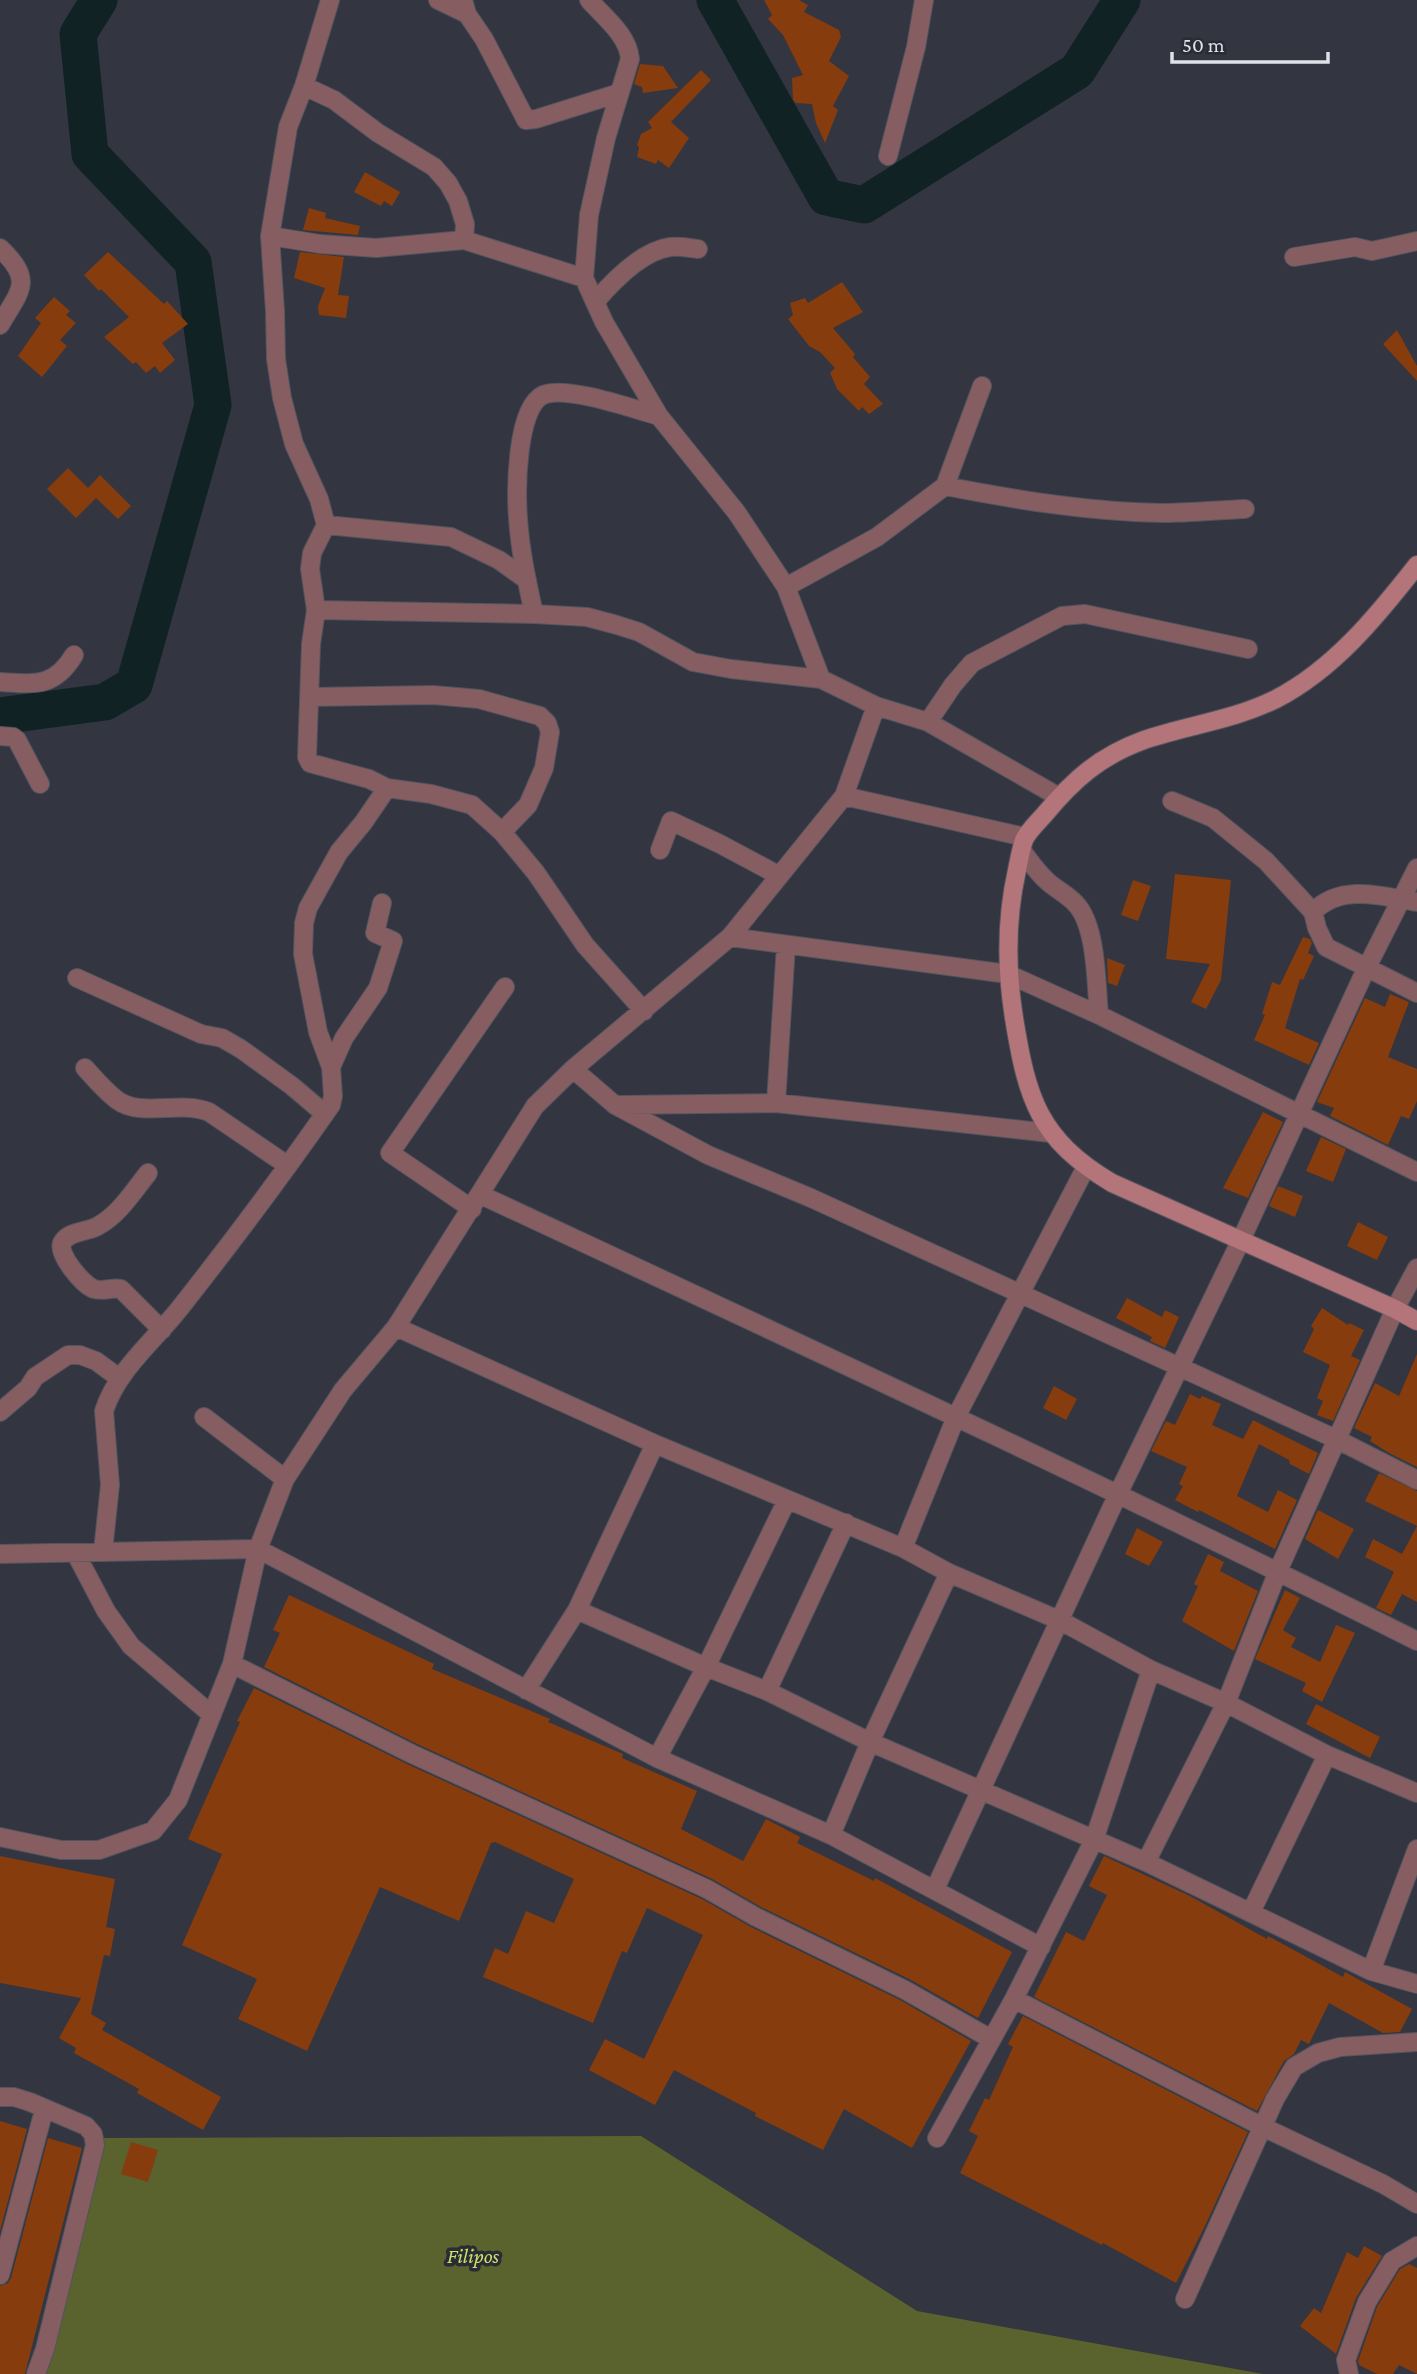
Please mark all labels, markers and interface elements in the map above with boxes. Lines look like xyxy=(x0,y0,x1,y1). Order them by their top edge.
scale bar xyxy=(1172,21,1328,65)
text: 50 m xyxy=(1182,33,1225,57)
park label: Filipos xyxy=(447,2244,500,2268)

